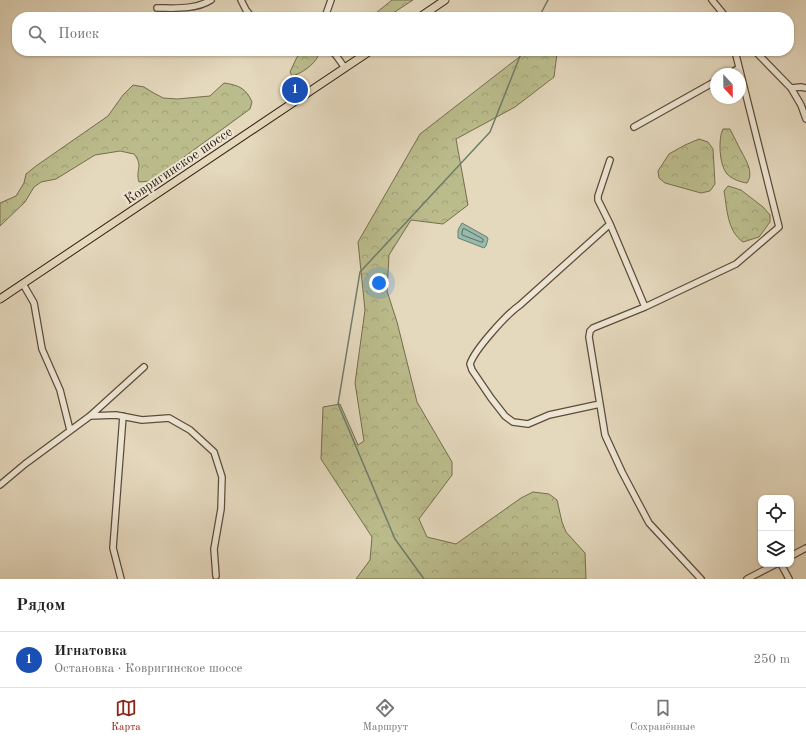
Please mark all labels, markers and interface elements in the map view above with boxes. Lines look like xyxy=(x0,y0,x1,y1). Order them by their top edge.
search box xyxy=(12,12,794,56)
icon: search xyxy=(26,23,48,45)
text: Поиск xyxy=(58,27,99,42)
north arrow xyxy=(710,68,746,104)
pin: 1 xyxy=(282,75,308,105)
street label: Ковригинское шоссе xyxy=(122,125,235,207)
your location xyxy=(369,273,389,293)
map controls xyxy=(758,495,794,567)
button: locate xyxy=(758,495,794,531)
button: layers xyxy=(758,531,794,567)
text: Рядом xyxy=(16,597,65,614)
text: Игнатовка xyxy=(54,644,127,659)
text: 1 xyxy=(25,653,33,666)
text: 250 m xyxy=(753,653,790,666)
text: Остановка · Ковригинское шоссе xyxy=(54,662,243,675)
tab: Карта xyxy=(111,697,141,735)
tab: Маршрут xyxy=(363,697,408,735)
tab: Сохранённые xyxy=(630,697,695,735)

